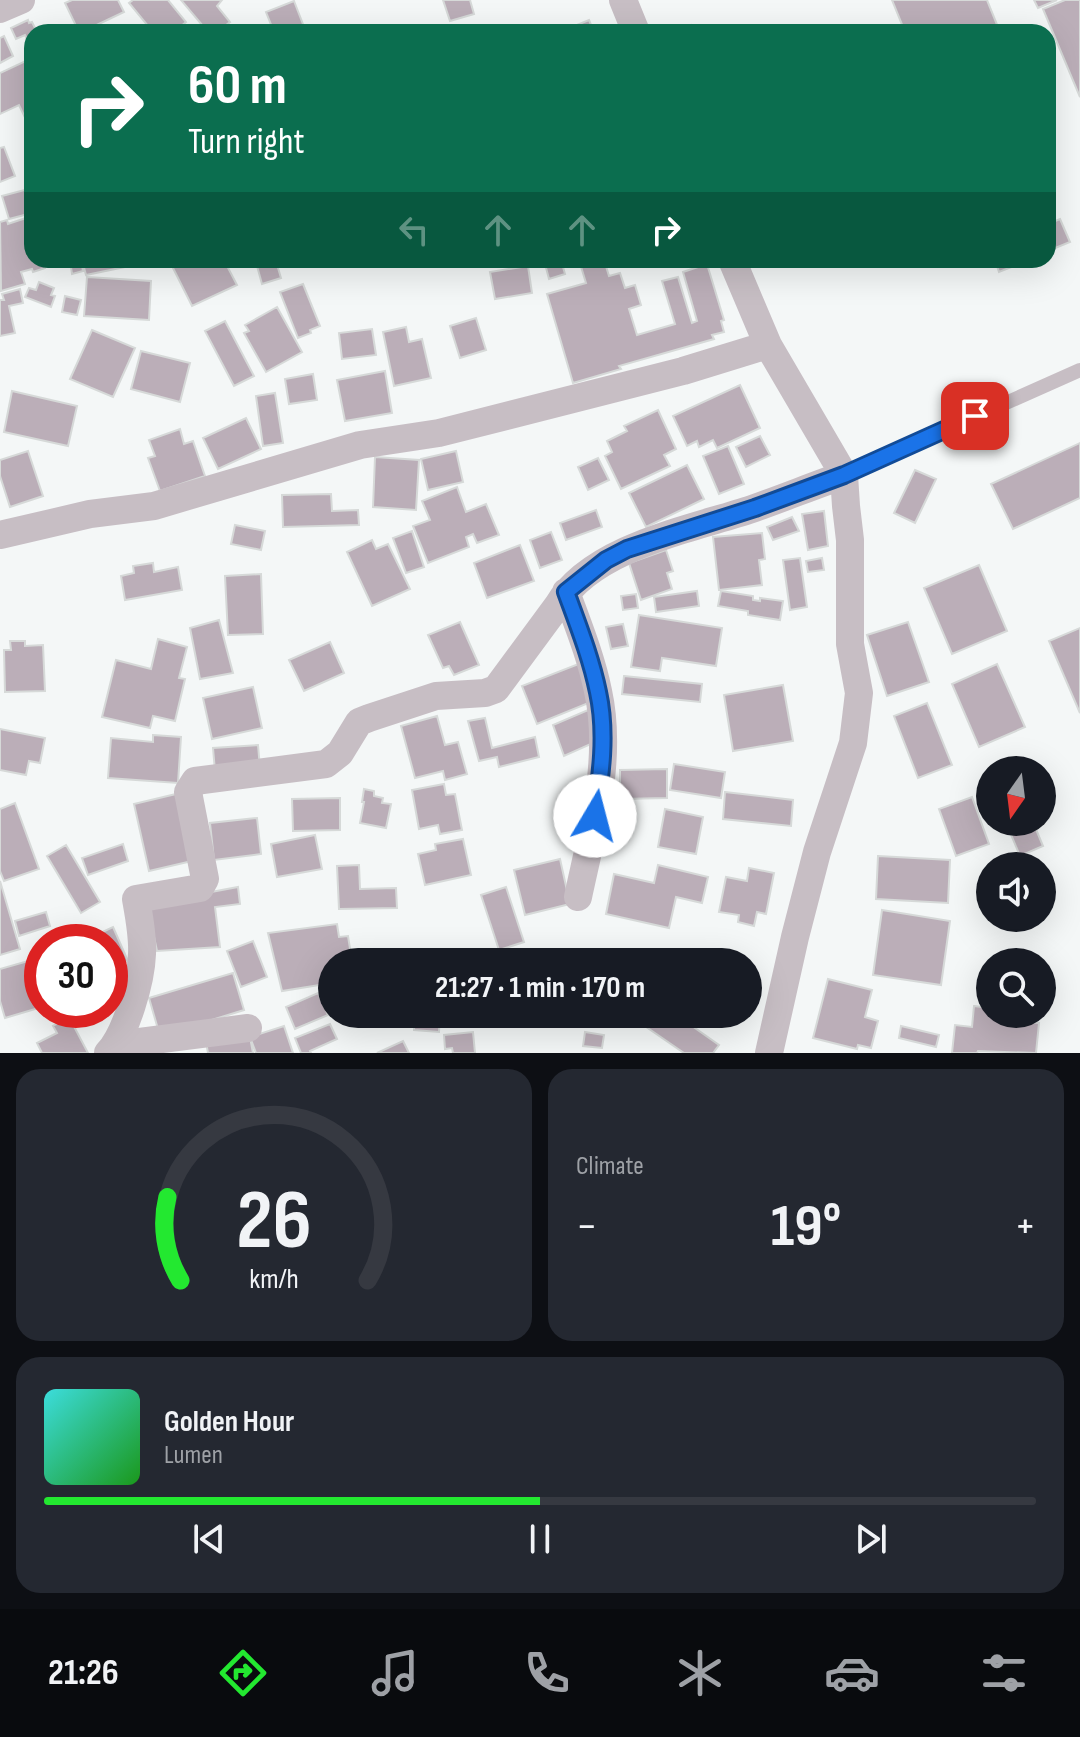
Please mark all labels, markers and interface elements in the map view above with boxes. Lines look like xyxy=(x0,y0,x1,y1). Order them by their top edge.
text: 60 m xyxy=(188,53,287,120)
icon: right xyxy=(56,56,160,160)
text: Turn right xyxy=(188,121,305,164)
icon: left xyxy=(392,208,436,252)
icon: ahead xyxy=(476,208,520,252)
icon: ahead xyxy=(560,208,604,252)
icon: right xyxy=(644,208,688,252)
pin xyxy=(941,382,1009,450)
icon: arrive xyxy=(953,394,997,438)
north arrow xyxy=(976,756,1056,836)
map controls xyxy=(976,756,1056,1028)
position arrow xyxy=(553,774,637,858)
button: sound xyxy=(976,852,1056,932)
speed limit sign: 30 xyxy=(24,924,128,1028)
button: search xyxy=(976,948,1056,1028)
text: 21:27 · 1 min · 170 m xyxy=(435,970,645,1006)
text: Climate xyxy=(576,1151,644,1182)
text: 26 xyxy=(236,1172,312,1272)
text: 19° xyxy=(771,1191,841,1263)
text: − xyxy=(576,1200,598,1253)
text: + xyxy=(1014,1200,1036,1253)
text: km/h xyxy=(249,1262,299,1297)
text: Golden Hour xyxy=(164,1404,294,1440)
text: Lumen xyxy=(164,1440,223,1471)
icon: previous xyxy=(187,1517,231,1561)
icon: pause xyxy=(518,1517,562,1561)
icon: next xyxy=(849,1517,893,1561)
icon: directions xyxy=(215,1645,271,1701)
icon: music xyxy=(367,1645,423,1701)
icon: phone xyxy=(519,1645,575,1701)
icon: climate xyxy=(672,1645,728,1701)
icon: car xyxy=(824,1645,880,1701)
icon: filters xyxy=(976,1645,1032,1701)
text: 21:26 xyxy=(48,1652,119,1695)

